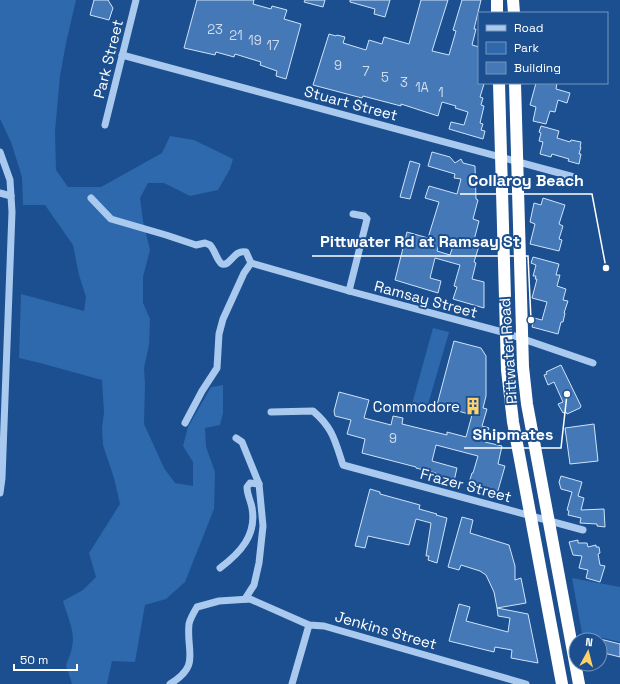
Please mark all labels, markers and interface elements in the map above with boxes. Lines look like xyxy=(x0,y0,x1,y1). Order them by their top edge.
legend xyxy=(478,12,608,84)
street label: Park Street xyxy=(89,17,127,101)
text: Road xyxy=(514,20,543,36)
house number: 23 xyxy=(207,21,223,38)
house number: 21 xyxy=(229,27,243,44)
house number: 19 xyxy=(248,32,262,49)
house number: 17 xyxy=(267,37,279,54)
text: Park xyxy=(514,40,539,56)
house number: 9 xyxy=(334,57,342,74)
text: Building xyxy=(514,60,561,76)
house number: 7 xyxy=(362,63,370,80)
house number: 5 xyxy=(381,69,389,86)
house number: 3 xyxy=(400,74,408,91)
house number: 1A xyxy=(415,79,429,96)
street label: Stuart Street xyxy=(302,81,400,125)
house number: 1 xyxy=(438,84,444,101)
callout: Collaroy Beach xyxy=(460,166,592,194)
text: Collaroy Beach xyxy=(468,170,584,191)
callout: Pittwater Rd at Ramsay St xyxy=(312,228,528,256)
text: Pittwater Rd at Ramsay St xyxy=(320,231,520,252)
street label: Ramsay Street xyxy=(372,276,480,322)
street label: Pittwater Road xyxy=(495,297,521,405)
building icon: Commodore xyxy=(463,396,483,416)
place label: Commodore xyxy=(373,397,460,416)
callout: Shipmates xyxy=(464,420,561,448)
text: Shipmates xyxy=(473,424,553,445)
house number: 9 xyxy=(389,430,397,447)
street label: Frazer Street xyxy=(418,464,514,506)
street label: Jenkins Street xyxy=(333,606,439,654)
north arrow xyxy=(568,632,608,672)
text: N xyxy=(585,635,594,649)
scale bar xyxy=(14,646,77,672)
text: 50 m xyxy=(20,652,48,668)

